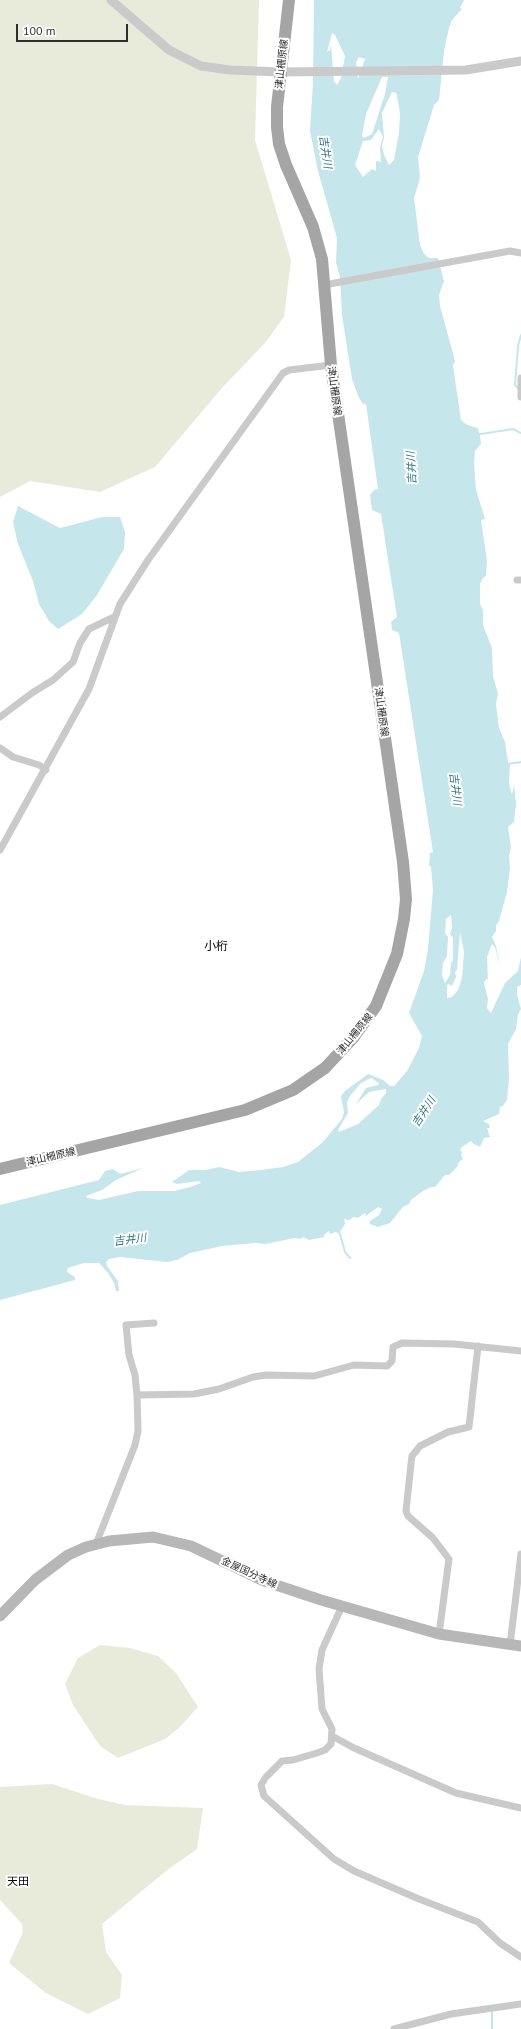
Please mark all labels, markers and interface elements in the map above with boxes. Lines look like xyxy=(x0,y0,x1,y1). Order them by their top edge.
scale bar xyxy=(18,16,130,42)
text: 100 m xyxy=(23,23,56,38)
street label: 津山柵原線 xyxy=(273,39,291,89)
water label: 吉井川 xyxy=(316,135,334,169)
street label: 津山柵原線 xyxy=(325,365,343,417)
water label: 吉井川 xyxy=(405,451,419,485)
street label: 津山柵原線 xyxy=(372,686,390,738)
water label: 吉井川 xyxy=(446,772,464,806)
district label: 小桁 xyxy=(204,940,228,954)
street label: 津山柵原線 xyxy=(335,1011,375,1057)
water label: 吉井川 xyxy=(409,1095,439,1129)
street label: 津山柵原線 xyxy=(25,1146,77,1168)
water label: 吉井川 xyxy=(113,1231,147,1249)
street label: 金屋国分寺線 xyxy=(219,1555,279,1591)
district label: 天田 xyxy=(7,1875,29,1889)

